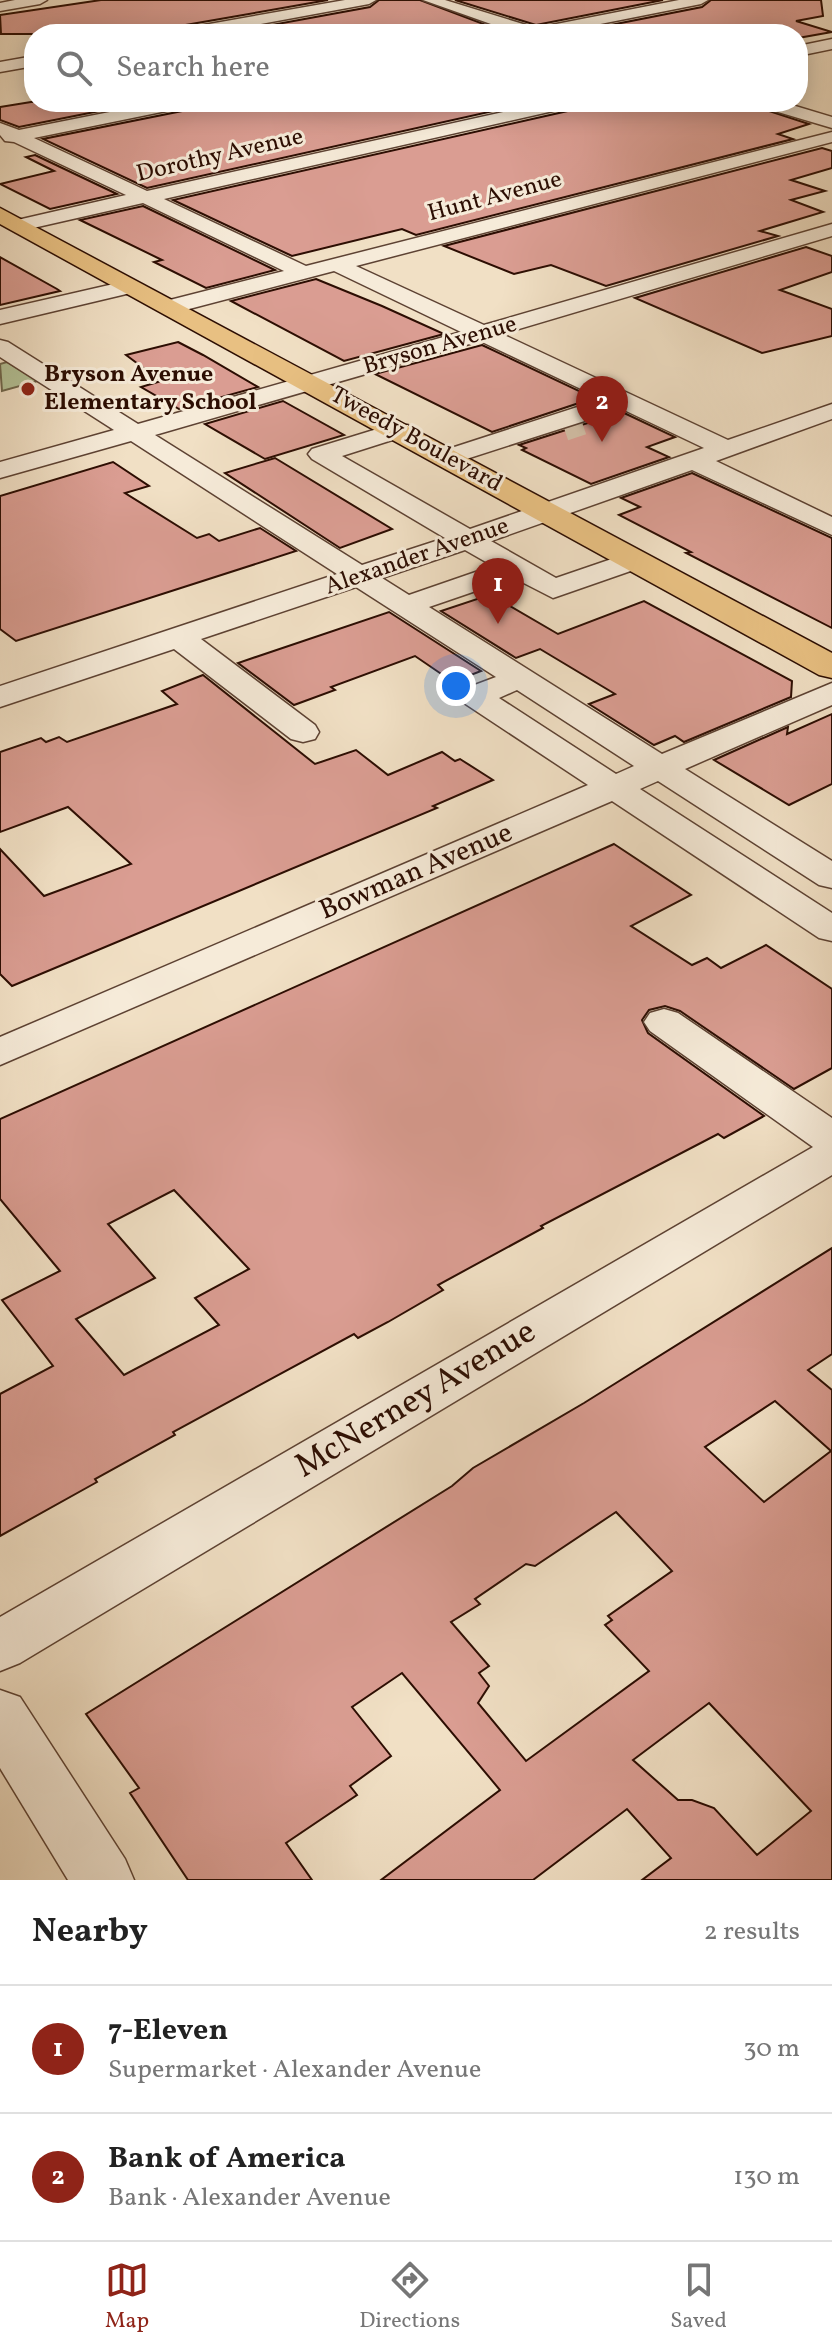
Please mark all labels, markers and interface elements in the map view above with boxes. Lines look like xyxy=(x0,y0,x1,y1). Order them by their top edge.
search box xyxy=(24,24,808,112)
icon: search xyxy=(52,46,96,90)
text: Search here xyxy=(116,47,270,89)
street label: Dorothy Avenue xyxy=(133,120,307,192)
street label: Hunt Avenue xyxy=(424,163,566,231)
street label: Bryson Avenue xyxy=(359,308,521,384)
place label: Bryson Avenue Elementary School xyxy=(44,358,257,420)
pin: 2 xyxy=(576,376,628,442)
street label: Tweedy Boulevard xyxy=(324,379,508,501)
marker: Bryson Avenue Elementary School xyxy=(19,380,37,398)
street label: Alexander Avenue xyxy=(320,510,514,604)
pin: 1 xyxy=(472,558,524,624)
your location xyxy=(436,666,476,706)
street label: Bowman Avenue xyxy=(313,814,519,930)
street label: McNerney Avenue xyxy=(287,1309,545,1491)
text: Nearby xyxy=(32,1909,148,1956)
text: 2 results xyxy=(704,1914,800,1950)
text: 7-Eleven xyxy=(108,2010,228,2052)
text: 1 xyxy=(53,2031,63,2067)
text: 30 m xyxy=(743,2031,800,2067)
text: Supermarket · Alexander Avenue xyxy=(108,2052,481,2088)
text: Bank of America xyxy=(108,2138,346,2180)
text: 2 xyxy=(51,2159,65,2195)
text: 130 m xyxy=(733,2159,800,2195)
text: Bank · Alexander Avenue xyxy=(108,2180,391,2216)
tab: Map xyxy=(105,2258,149,2337)
tab: Directions xyxy=(359,2258,460,2337)
tab: Saved xyxy=(670,2258,727,2337)

